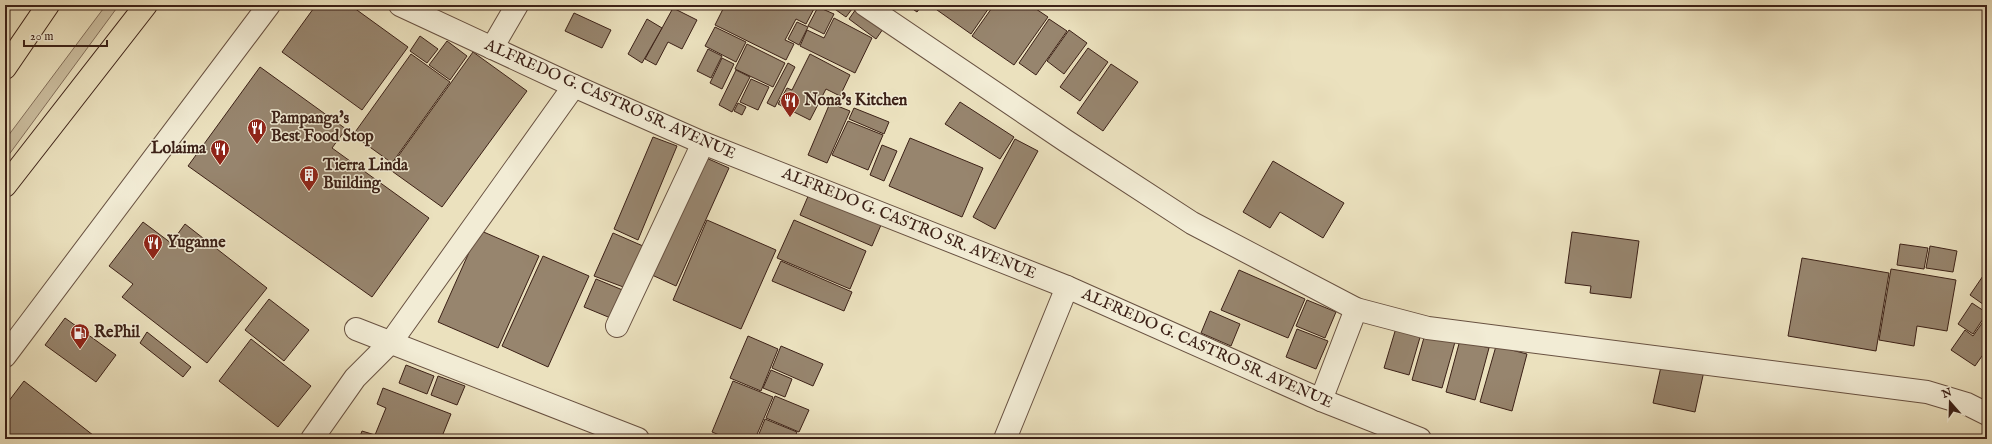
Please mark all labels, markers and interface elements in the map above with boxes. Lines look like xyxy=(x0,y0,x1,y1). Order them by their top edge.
scale bar xyxy=(24,22,107,48)
text: 20 m xyxy=(30,29,53,44)
street label: ALFREDO G. CASTRO SR. AVENUE xyxy=(480,35,739,165)
restaurant icon: Nona's Kitchen xyxy=(779,90,801,118)
place label: Nona's Kitchen xyxy=(803,91,908,111)
place label: Pampanga's Best Food Stop xyxy=(271,109,374,147)
restaurant icon: Pampanga's Best Food Stop xyxy=(246,117,268,145)
restaurant icon: Lolaima xyxy=(209,138,231,166)
place label: Lolaima xyxy=(151,139,207,159)
place label: Tierra Linda Building xyxy=(322,156,409,194)
street label: ALFREDO G. CASTRO SR. AVENUE xyxy=(778,163,1039,284)
building icon: Tierra Linda Building xyxy=(298,164,320,192)
restaurant icon: Yuganne xyxy=(142,232,164,260)
place label: Yuganne xyxy=(167,233,226,253)
street label: ALFREDO G. CASTRO SR. AVENUE xyxy=(1077,284,1336,414)
fuel station icon: RePhil xyxy=(69,322,91,350)
place label: RePhil xyxy=(94,323,140,343)
north arrow xyxy=(1930,382,1970,422)
text: N xyxy=(1939,385,1954,402)

